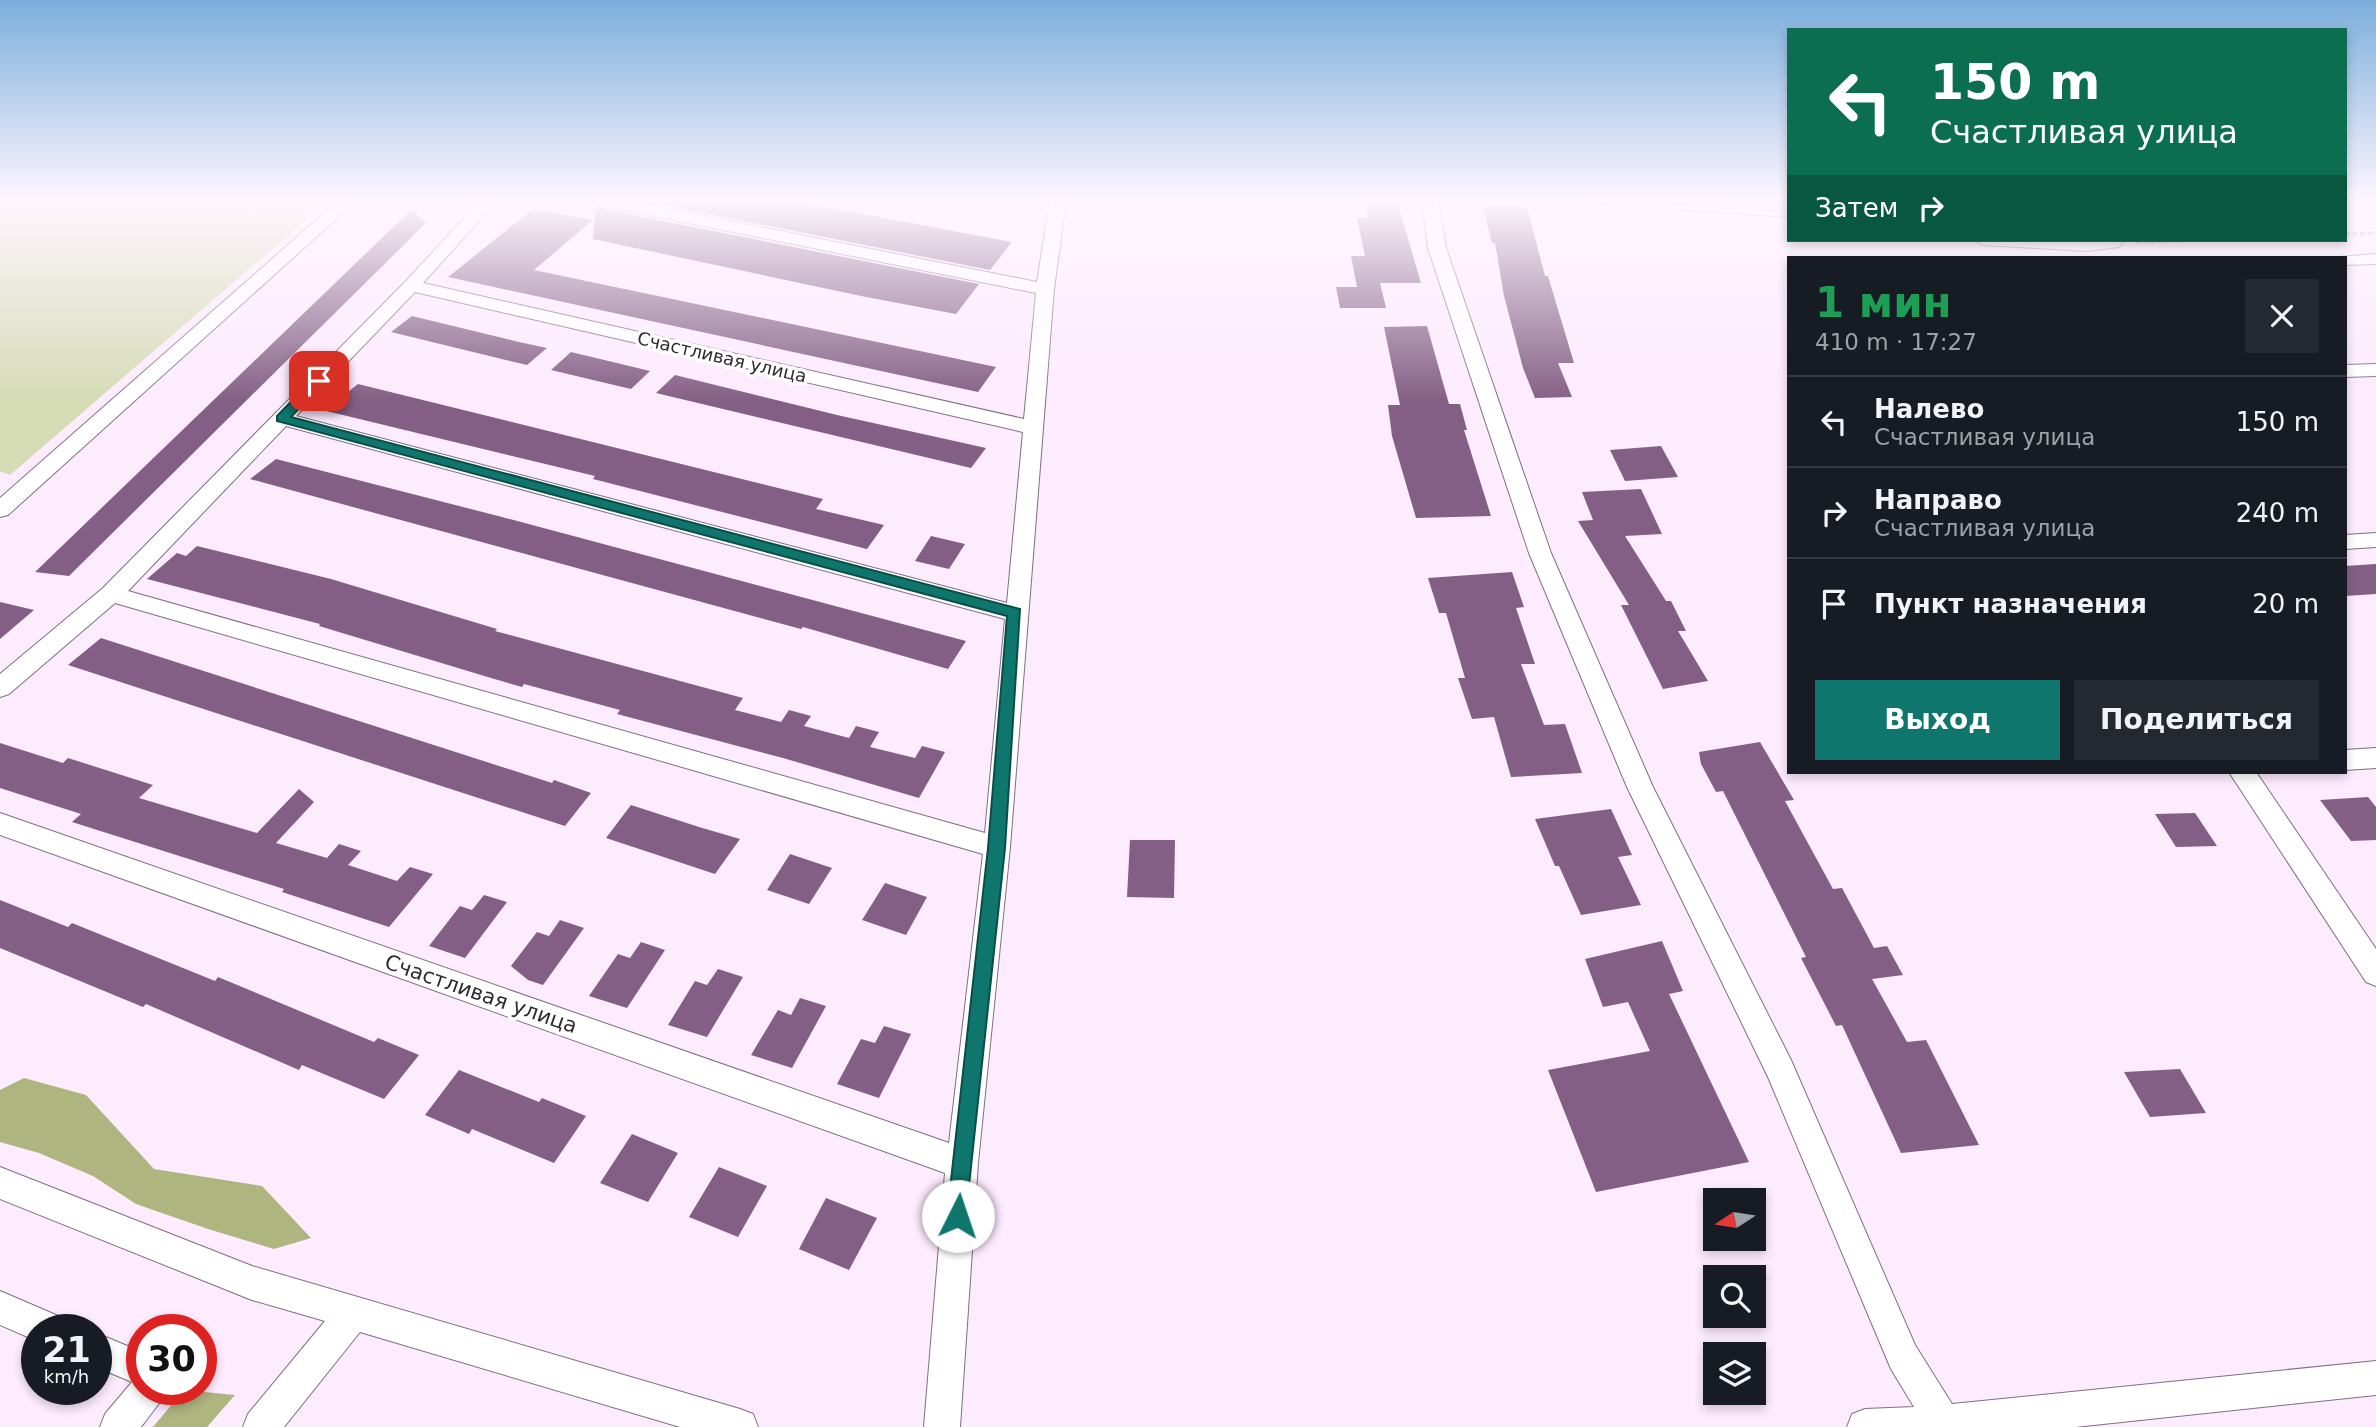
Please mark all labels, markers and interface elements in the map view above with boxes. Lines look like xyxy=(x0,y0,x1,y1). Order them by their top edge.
text: 150 m xyxy=(1930,54,2100,111)
icon: left xyxy=(1815,56,1906,147)
text: Счастливая улица xyxy=(1930,113,2238,151)
icon: right xyxy=(1912,189,1950,227)
text: Затем xyxy=(1815,193,1898,223)
text: 1 мин xyxy=(1815,278,1952,327)
button: close xyxy=(2245,279,2319,353)
street label: Счастливая улица xyxy=(635,327,809,387)
text: 410 m · 17:27 xyxy=(1815,329,1977,355)
pin xyxy=(289,351,349,411)
icon: arrive xyxy=(300,362,338,400)
text: Налево xyxy=(1874,394,1984,424)
icon: left xyxy=(1815,403,1853,441)
text: 150 m xyxy=(2236,407,2319,437)
text: Счастливая улица xyxy=(1874,424,2095,450)
text: Направо xyxy=(1874,485,2002,515)
icon: right xyxy=(1815,494,1853,532)
text: 240 m xyxy=(2236,498,2319,528)
text: Счастливая улица xyxy=(1874,515,2095,541)
icon: arrive xyxy=(1815,585,1853,623)
text: Пункт назначения xyxy=(1874,589,2147,619)
text: 20 m xyxy=(2252,589,2319,619)
button: Выход xyxy=(1815,680,2060,760)
button: Поделиться xyxy=(2074,680,2319,760)
street label: Счастливая улица xyxy=(382,950,580,1038)
position arrow xyxy=(921,1179,995,1253)
north arrow xyxy=(1703,1188,1766,1251)
map controls xyxy=(1703,1188,1766,1405)
button: search xyxy=(1703,1265,1766,1328)
speed limit sign: 30 xyxy=(126,1314,217,1405)
text: 21 xyxy=(42,1330,91,1370)
button: layers xyxy=(1703,1342,1766,1405)
text: km/h xyxy=(44,1366,89,1387)

